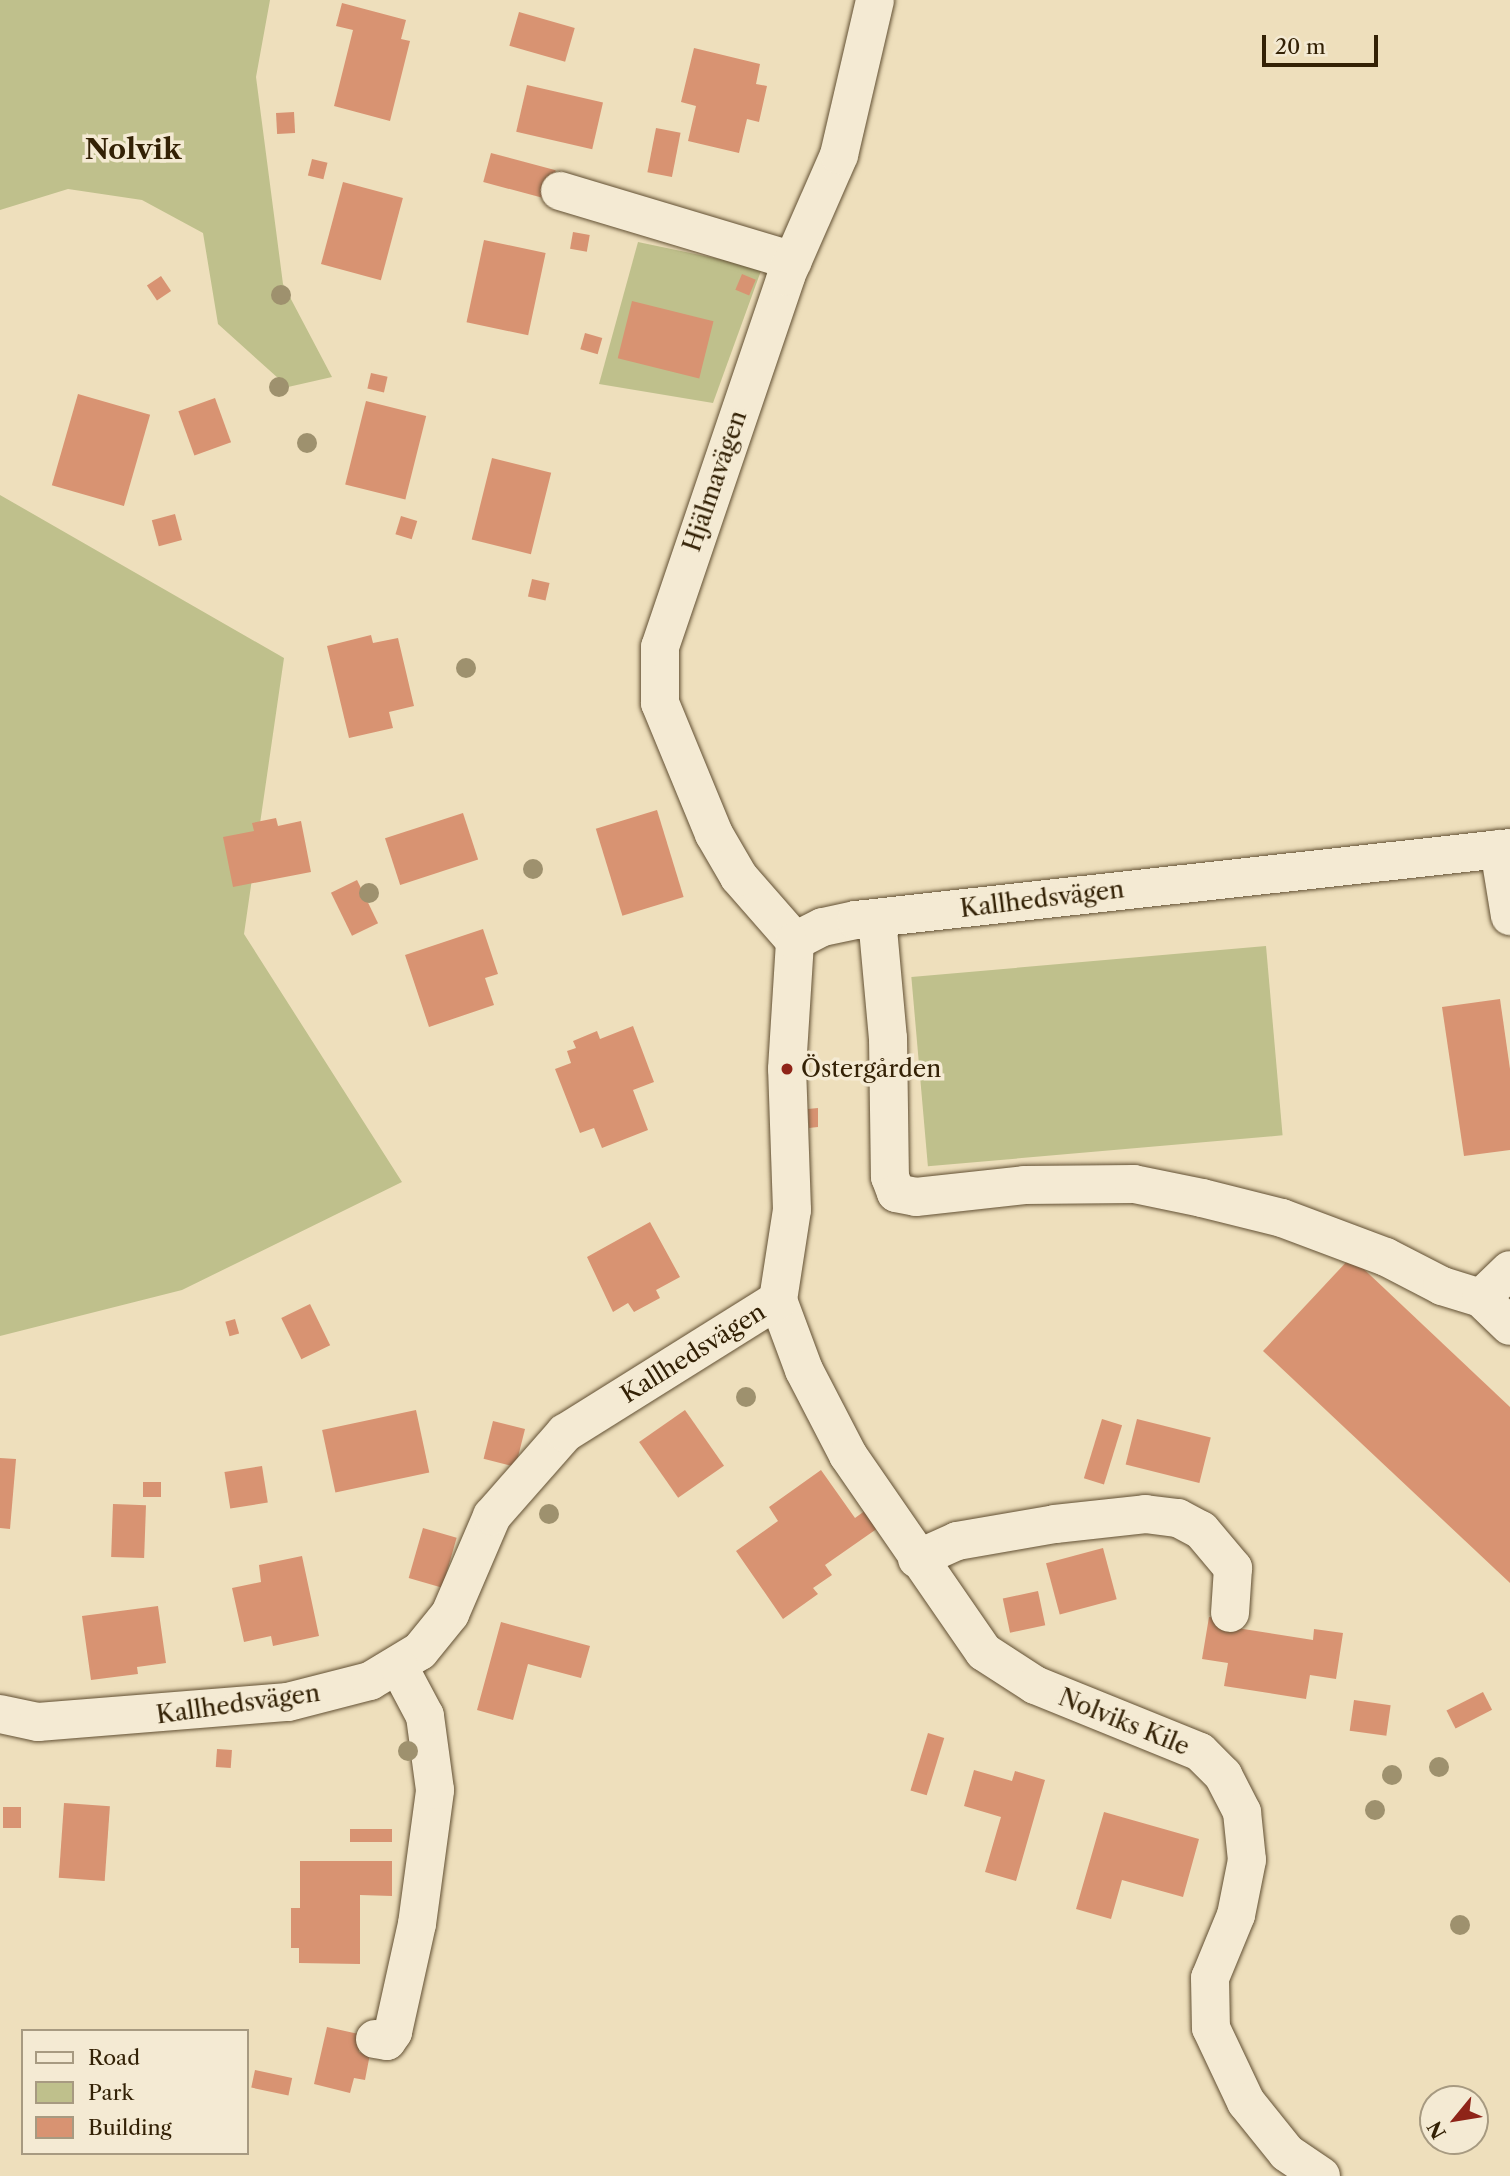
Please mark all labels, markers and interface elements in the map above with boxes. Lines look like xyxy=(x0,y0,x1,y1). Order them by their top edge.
scale bar xyxy=(1265,21,1380,65)
text: 20 m xyxy=(1275,34,1326,59)
district label: Nolvik xyxy=(85,132,181,166)
street label: Hjälmavägen xyxy=(677,407,753,555)
street label: Kallhedsvägen xyxy=(958,875,1126,923)
place label: Östergården xyxy=(801,1055,941,1083)
marker: Östergården xyxy=(779,1061,795,1077)
street label: Kallhedsvägen xyxy=(615,1297,771,1409)
street label: Kallhedsvägen xyxy=(154,1678,322,1730)
street label: Nolviks Kile xyxy=(1054,1683,1194,1761)
legend xyxy=(21,2029,248,2155)
text: Road xyxy=(88,2045,140,2070)
text: Park xyxy=(88,2080,134,2105)
north arrow xyxy=(1419,2085,1489,2155)
text: Building xyxy=(88,2115,172,2140)
text: N xyxy=(1423,2117,1451,2143)

